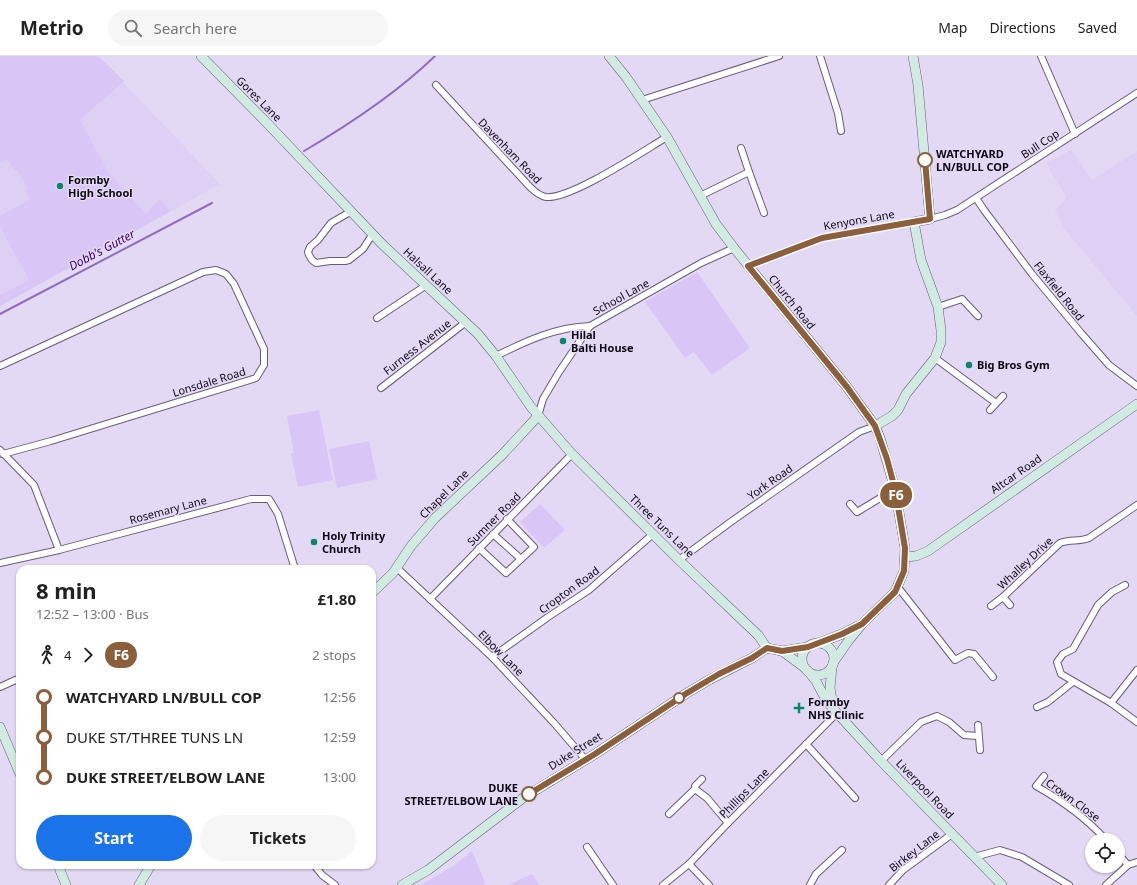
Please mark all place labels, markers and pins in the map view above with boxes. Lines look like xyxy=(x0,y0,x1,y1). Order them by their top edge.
place label: WATCHYARD LN/BULL COP xyxy=(936,146,1009,174)
marker: WATCHYARD LN/BULL COP xyxy=(917,152,933,168)
place label: Formby High School xyxy=(68,172,133,200)
marker: Formby High School xyxy=(55,181,65,191)
place label: Hilal Balti House xyxy=(571,327,634,355)
marker: Hilal Balti House xyxy=(558,336,568,346)
place label: Big Bros Gym xyxy=(977,357,1050,372)
marker: Big Bros Gym xyxy=(964,360,974,370)
place label: Holy Trinity Church xyxy=(322,528,386,556)
marker: Holy Trinity Church xyxy=(309,537,319,547)
unlabelled marker xyxy=(673,692,685,704)
place label: Formby NHS Clinic xyxy=(808,694,864,722)
marker: Formby NHS Clinic xyxy=(793,702,805,714)
place label: DUKE STREET/ELBOW LANE xyxy=(405,780,518,808)
marker: DUKE STREET/ELBOW LANE xyxy=(521,786,537,802)

